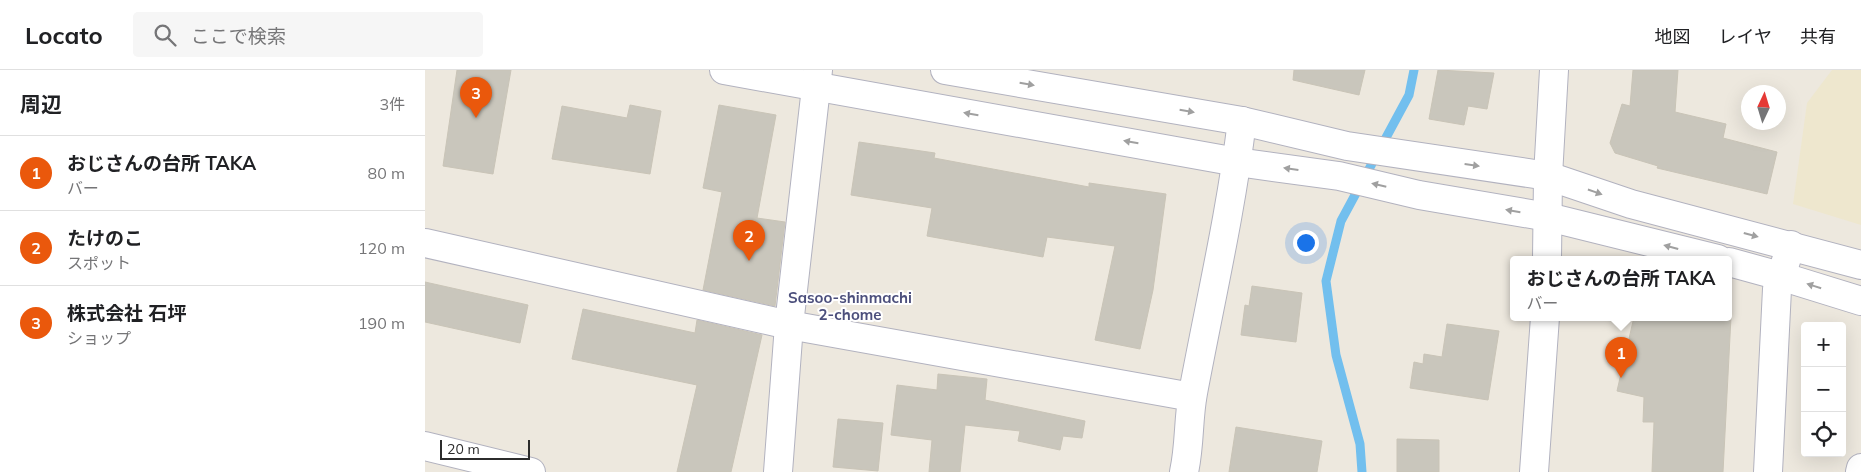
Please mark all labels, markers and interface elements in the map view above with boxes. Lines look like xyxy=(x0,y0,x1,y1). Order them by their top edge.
search box xyxy=(133,12,483,57)
text: Locato xyxy=(25,20,103,50)
icon: search xyxy=(151,21,179,49)
text: ここで検索 xyxy=(191,24,286,48)
text: 地図 xyxy=(1655,25,1691,48)
text: レイヤ xyxy=(1719,25,1772,48)
text: 共有 xyxy=(1800,25,1836,48)
pin: 3 xyxy=(460,77,492,118)
one-way arrow xyxy=(1019,80,1035,88)
north arrow xyxy=(1741,85,1786,130)
text: 周辺 xyxy=(20,91,62,117)
text: 3件 xyxy=(379,94,405,114)
one-way arrow xyxy=(1180,108,1196,116)
one-way arrow xyxy=(962,109,978,117)
one-way arrow xyxy=(1122,138,1138,146)
text: おじさんの台所 TAKA xyxy=(67,151,256,175)
one-way arrow xyxy=(1465,161,1481,169)
text: 1 xyxy=(31,163,41,183)
text: 80 m xyxy=(368,163,405,183)
one-way arrow xyxy=(1283,165,1299,173)
text: バー xyxy=(67,178,99,198)
one-way arrow xyxy=(1372,181,1387,189)
one-way arrow xyxy=(1587,188,1602,196)
one-way arrow xyxy=(1504,206,1520,214)
pin: 2 xyxy=(733,220,765,261)
text: たけのこ xyxy=(67,226,143,250)
your location xyxy=(1293,230,1319,256)
one-way arrow xyxy=(1744,231,1759,239)
text: 2 xyxy=(31,238,41,258)
text: 120 m xyxy=(358,238,405,258)
one-way arrow xyxy=(1663,243,1678,251)
text: スポット xyxy=(67,253,131,273)
popup xyxy=(1510,256,1732,321)
text: おじさんの台所 TAKA xyxy=(1526,266,1716,290)
one-way arrow xyxy=(1807,282,1822,290)
district label: Sasoo-shinmachi 2-chome xyxy=(788,288,912,324)
text: バー xyxy=(1526,293,1558,313)
text: 株式会社 石坪 xyxy=(67,301,186,325)
text: 3 xyxy=(31,313,41,333)
text: 190 m xyxy=(358,313,405,333)
map controls xyxy=(1801,322,1846,457)
button: + xyxy=(1801,322,1846,367)
text: ショップ xyxy=(67,328,131,348)
pin: 1 xyxy=(1605,337,1637,378)
button: − xyxy=(1801,367,1846,412)
button: locate xyxy=(1801,412,1846,457)
scale bar xyxy=(440,437,530,460)
text: 20 m xyxy=(447,440,480,458)

